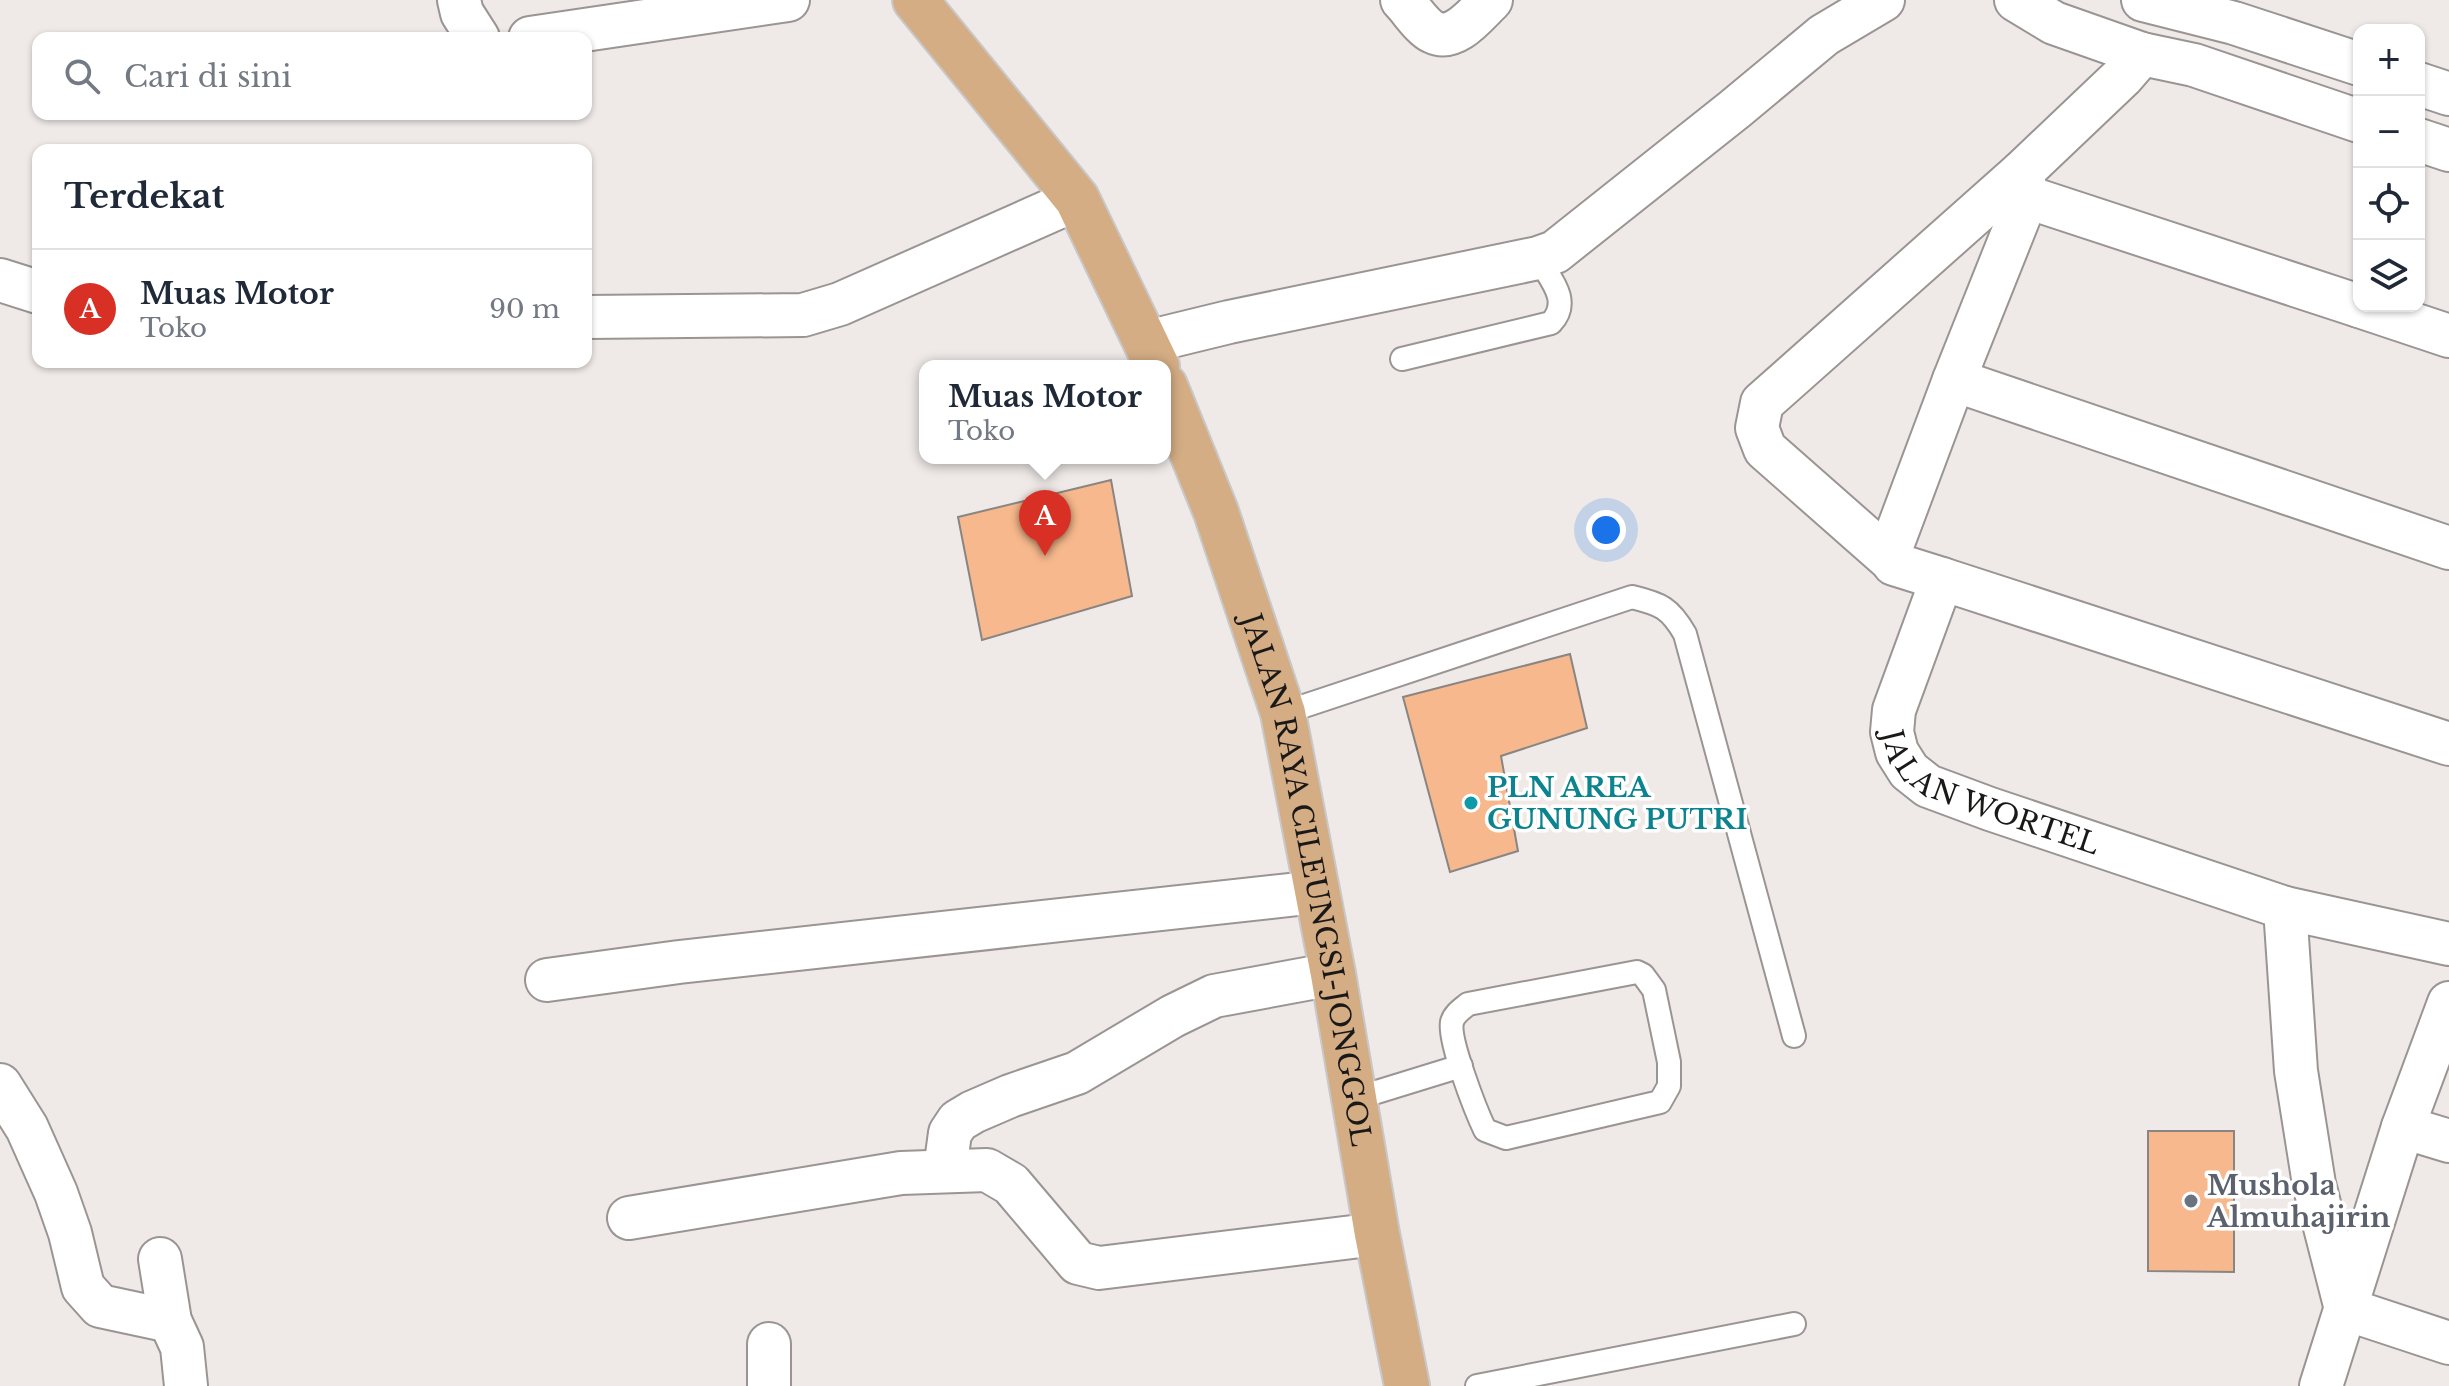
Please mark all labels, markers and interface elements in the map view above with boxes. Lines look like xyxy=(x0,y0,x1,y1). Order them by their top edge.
map controls xyxy=(2353,24,2425,312)
button: + xyxy=(2353,24,2425,96)
search box xyxy=(32,32,592,120)
icon: search xyxy=(60,54,104,98)
text: Cari di sini xyxy=(124,58,292,95)
button: − xyxy=(2353,96,2425,168)
button: locate xyxy=(2353,168,2425,240)
text: Terdekat xyxy=(64,175,225,217)
button: layers xyxy=(2353,240,2425,312)
text: Muas Motor xyxy=(140,275,334,312)
text: A xyxy=(79,293,101,325)
text: 90 m xyxy=(489,293,560,325)
text: Toko xyxy=(140,312,207,344)
popup xyxy=(919,360,1171,464)
text: Muas Motor xyxy=(948,378,1142,415)
text: Toko xyxy=(948,415,1015,447)
pin: A xyxy=(1019,490,1071,556)
your location xyxy=(1586,510,1626,550)
street label: JALAN RAYA CILEUNGSI-JONGGOL xyxy=(1232,605,1379,1149)
street label: JALAN WORTEL xyxy=(1873,722,2104,862)
place label: PLN AREA GUNUNG PUTRI xyxy=(1487,770,1747,837)
marker: PLN AREA GUNUNG PUTRI xyxy=(1462,794,1480,812)
place label: Mushola Almuhajirin xyxy=(2206,1168,2390,1235)
marker: Mushola Almuhajirin xyxy=(2182,1192,2200,1210)

